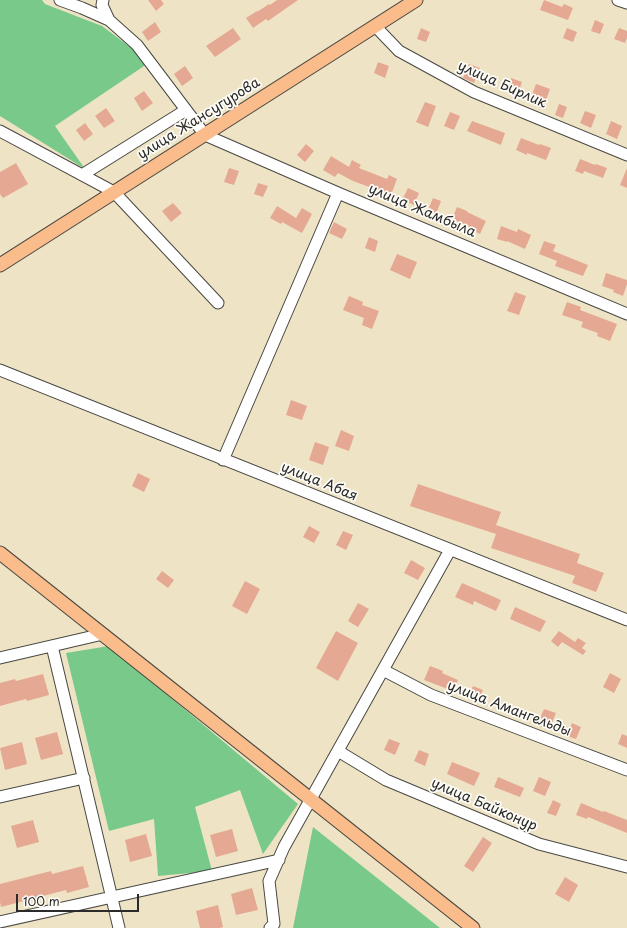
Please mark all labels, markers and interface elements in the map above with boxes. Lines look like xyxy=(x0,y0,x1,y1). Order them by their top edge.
street label: улица Бирлик xyxy=(455,58,549,112)
street label: улица Жансугурова xyxy=(135,75,263,163)
street label: улица Жамбыла xyxy=(366,181,478,241)
street label: улица Абая xyxy=(278,459,360,505)
street label: улица Амангельды xyxy=(445,678,573,740)
street label: улица Байконур xyxy=(428,775,540,835)
scale bar xyxy=(18,886,141,912)
text: 100 m xyxy=(23,892,60,910)

